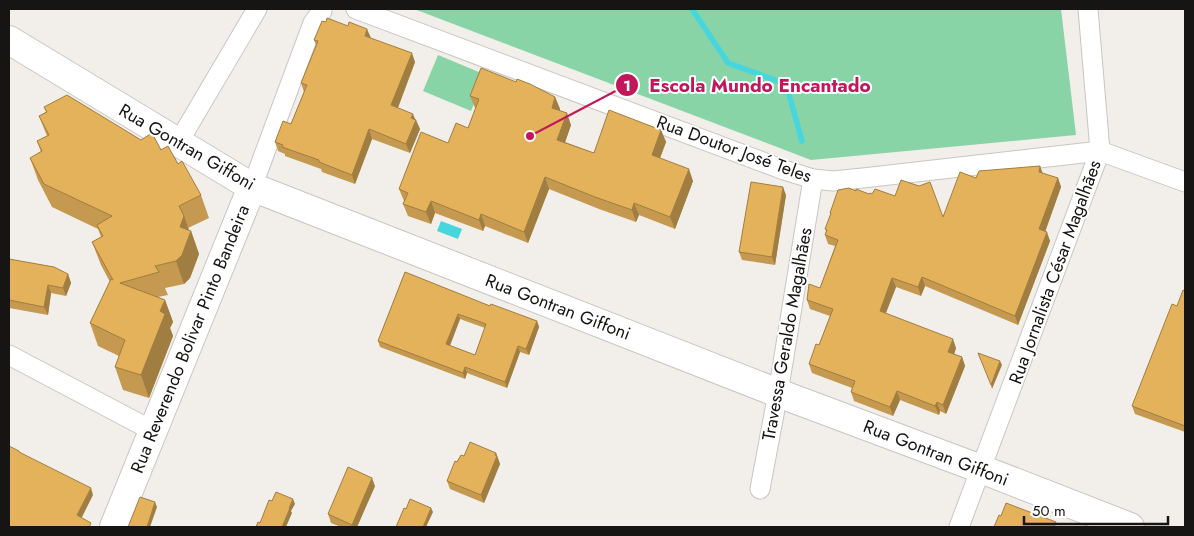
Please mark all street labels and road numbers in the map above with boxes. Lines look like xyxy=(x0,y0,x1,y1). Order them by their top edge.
street label: Rua Gontran Giffoni xyxy=(114,97,260,197)
street label: Rua Doutor José Teles xyxy=(653,109,815,189)
street label: Rua Jornalista César Magalhães xyxy=(1002,156,1108,388)
street label: Rua Reverendo Bolivar Pinto Bandeira xyxy=(124,201,256,477)
street label: Travessa Geraldo Magalhães xyxy=(755,225,819,443)
street label: Rua Gontran Giffoni xyxy=(482,267,634,347)
street label: Rua Gontran Giffoni xyxy=(860,413,1012,493)

